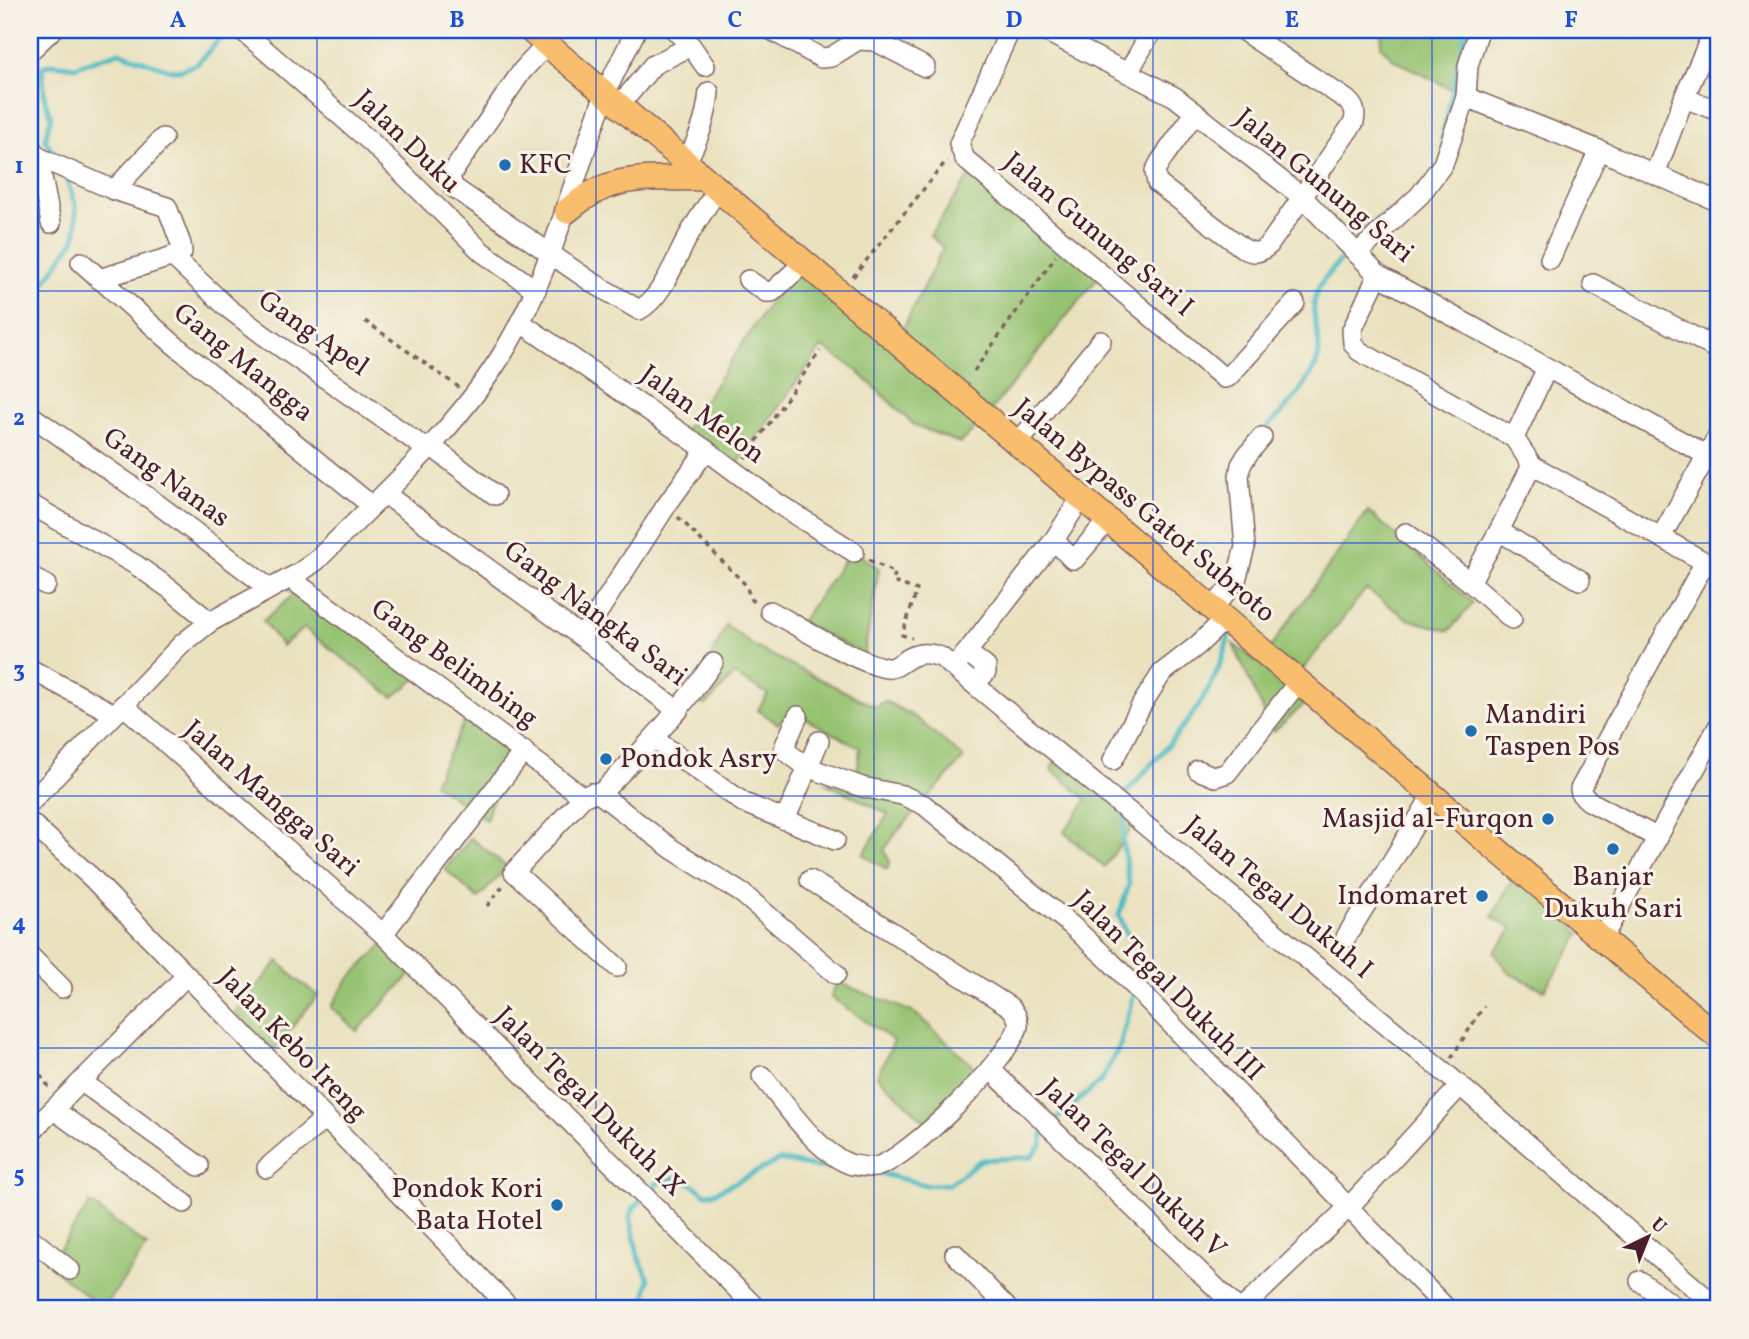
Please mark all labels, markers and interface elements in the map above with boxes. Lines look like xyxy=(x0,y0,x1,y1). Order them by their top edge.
text: A xyxy=(170,5,186,37)
text: B xyxy=(449,5,465,37)
text: C xyxy=(728,5,742,37)
text: D xyxy=(1006,5,1023,37)
text: E xyxy=(1285,5,1299,37)
text: F xyxy=(1564,5,1578,37)
street label: Jalan Duku xyxy=(345,81,469,203)
street label: Jalan Gunung Sari xyxy=(1226,99,1422,273)
street label: Jalan Gunung Sari I xyxy=(994,143,1202,327)
place label: KFC xyxy=(519,146,572,185)
text: 1 xyxy=(14,151,24,183)
marker: KFC xyxy=(497,157,513,173)
street label: Gang Apel xyxy=(250,282,376,386)
street label: Gang Mangga xyxy=(165,294,321,432)
street label: Jalan Melon xyxy=(631,356,773,474)
street label: Jalan Bypass Gatot Subroto xyxy=(1005,390,1283,632)
text: 2 xyxy=(13,403,25,435)
street label: Gang Nanas xyxy=(95,419,237,537)
street label: Gang Nangka Sari xyxy=(495,532,695,696)
street label: Gang Belimbing xyxy=(362,590,546,738)
text: 3 xyxy=(13,655,25,687)
place label: Mandiri Taspen Pos xyxy=(1485,696,1620,767)
street label: Jalan Mangga Sari xyxy=(174,711,368,887)
marker: Mandiri Taspen Pos xyxy=(1463,723,1479,739)
place label: Pondok Asry xyxy=(620,740,777,779)
marker: Pondok Asry xyxy=(598,751,614,767)
place label: Masjid al-Furqon xyxy=(1322,800,1534,839)
street label: Jalan Tegal Dukuh I xyxy=(1175,807,1381,989)
marker: Masjid al-Furqon xyxy=(1540,811,1556,827)
marker: Banjar Dukuh Sari xyxy=(1605,841,1621,857)
place label: Banjar Dukuh Sari xyxy=(1543,858,1683,929)
place label: Indomaret xyxy=(1337,877,1468,916)
street label: Jalan Tegal Dukuh III xyxy=(1064,882,1272,1090)
marker: Indomaret xyxy=(1474,888,1490,904)
text: 4 xyxy=(12,908,26,940)
street label: Jalan Kebo Ireng xyxy=(208,959,376,1131)
street label: Jalan Tegal Dukuh IX xyxy=(485,998,693,1206)
street label: Jalan Tegal Dukuh V xyxy=(1031,1070,1235,1268)
text: 5 xyxy=(13,1160,25,1192)
place label: Pondok Kori Bata Hotel xyxy=(391,1170,543,1241)
marker: Pondok Kori Bata Hotel xyxy=(549,1197,565,1213)
north arrow xyxy=(1612,1202,1682,1272)
text: U xyxy=(1645,1212,1672,1240)

